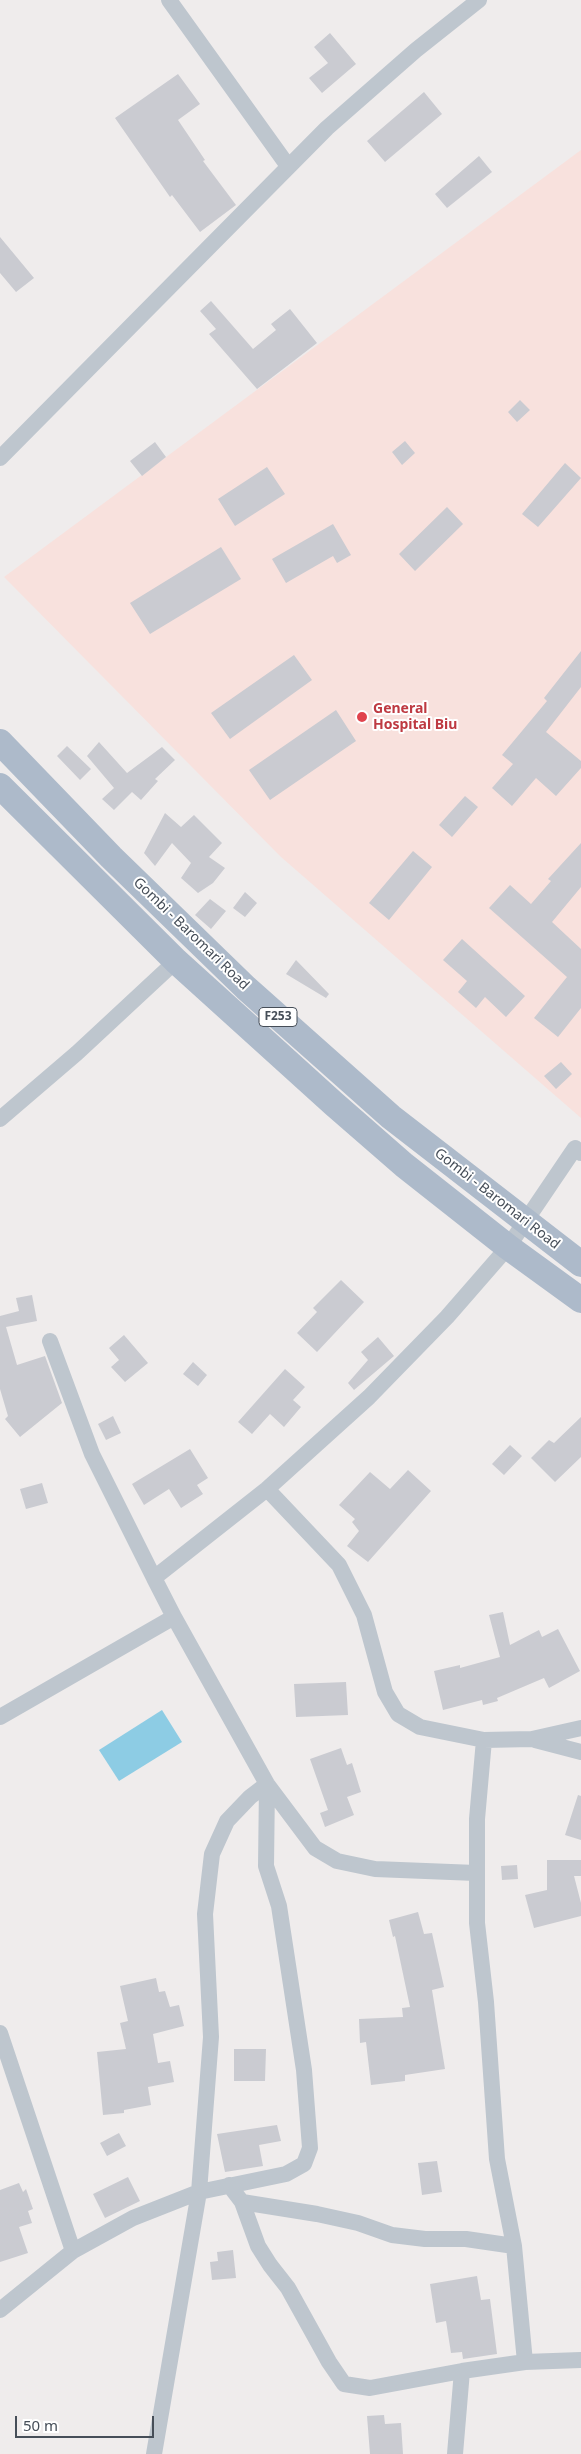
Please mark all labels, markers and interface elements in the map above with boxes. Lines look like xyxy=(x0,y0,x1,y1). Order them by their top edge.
place label: General Hospital Biu xyxy=(373,701,457,734)
marker: General Hospital Biu xyxy=(355,710,369,724)
street label: Gombi - Baromari Road xyxy=(130,874,252,994)
road number: F253 xyxy=(259,1008,297,1026)
street label: Gombi - Baromari Road xyxy=(431,1145,563,1253)
scale bar xyxy=(18,2406,156,2438)
text: 50 m xyxy=(23,2415,58,2435)

